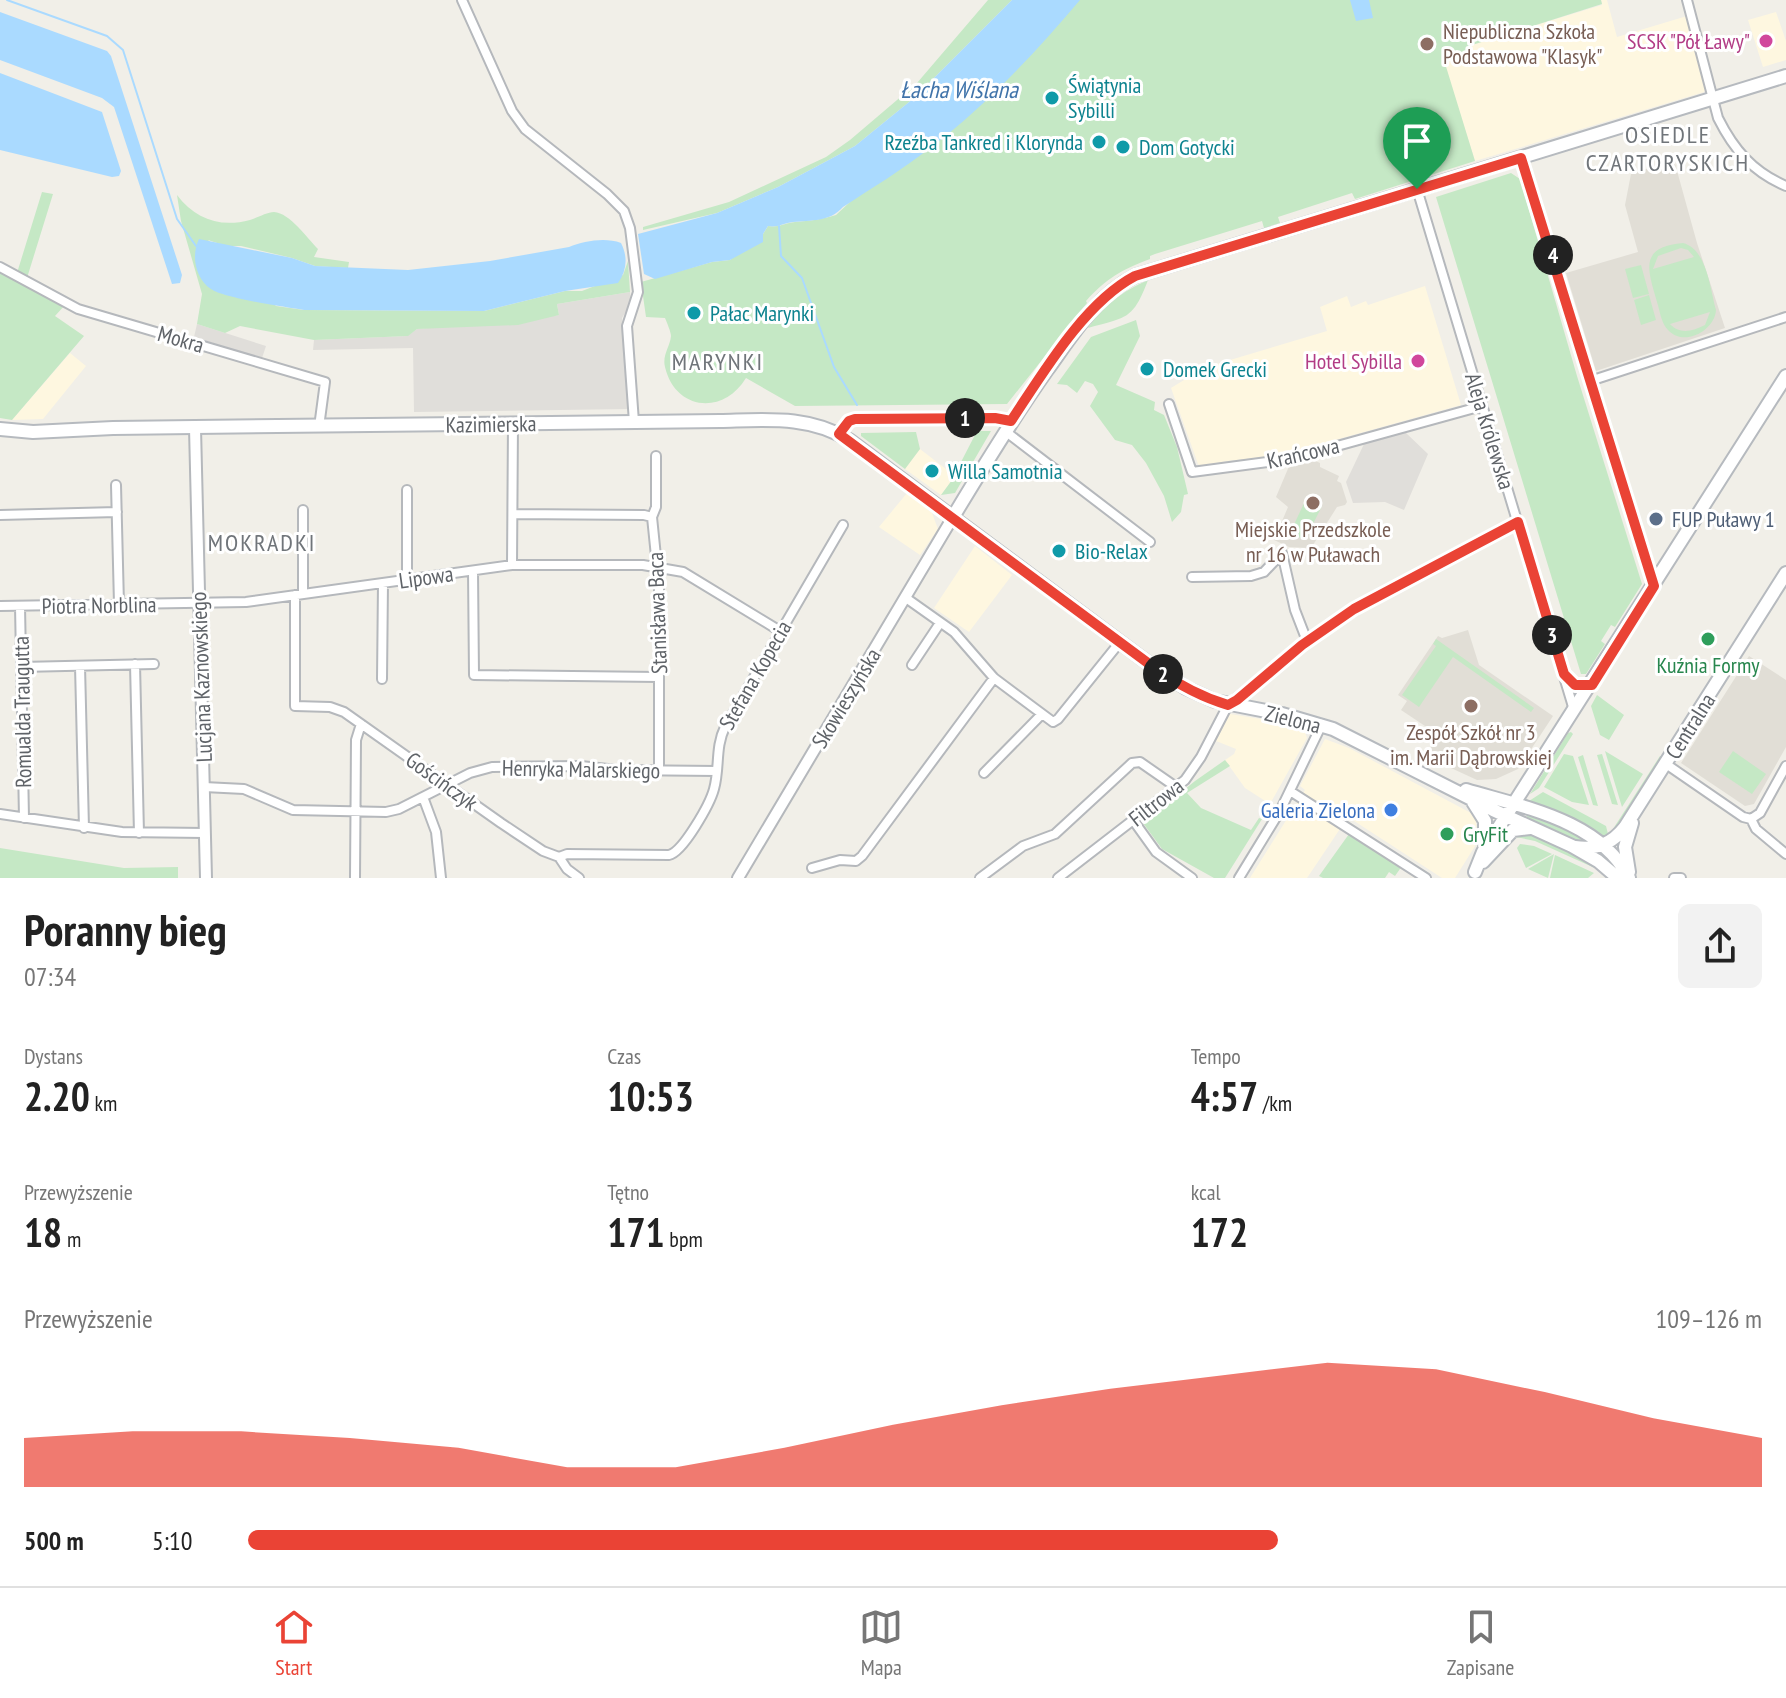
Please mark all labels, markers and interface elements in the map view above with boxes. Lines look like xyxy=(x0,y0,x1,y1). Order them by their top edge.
place label: Niepubliczna Szkoła Podstawowa "Klasyk" xyxy=(1443,17,1602,70)
place label: SCSK "Pół Ławy" xyxy=(1627,27,1750,55)
marker: SCSK "Pół Ławy" xyxy=(1757,32,1775,50)
marker: Niepubliczna Szkoła Podstawowa "Klasyk" xyxy=(1418,35,1436,53)
place label: Świątynia Sybilli xyxy=(1068,71,1141,124)
water label: Łacha Wiślana xyxy=(900,74,1019,105)
marker: Świątynia Sybilli xyxy=(1043,89,1061,107)
pin xyxy=(1383,107,1451,189)
icon: arrive xyxy=(1395,119,1439,163)
district label: OSIEDLE CZARTORYSKICH xyxy=(1586,119,1750,178)
place label: Rzeźba Tankred i Klorynda xyxy=(884,128,1083,156)
marker: Rzeźba Tankred i Klorynda xyxy=(1090,133,1108,151)
place label: Dom Gotycki xyxy=(1139,133,1235,161)
marker: Dom Gotycki xyxy=(1114,138,1132,156)
pin: 4 xyxy=(1533,235,1573,275)
text: 4 xyxy=(1548,241,1558,269)
place label: Pałac Marynki xyxy=(710,299,814,327)
marker: Pałac Marynki xyxy=(685,304,703,322)
street label: Mokra xyxy=(155,319,207,359)
district label: MARYNKI xyxy=(672,346,764,377)
place label: Hotel Sybilla xyxy=(1305,347,1402,375)
marker: Hotel Sybilla xyxy=(1409,352,1427,370)
place label: Domek Grecki xyxy=(1163,355,1267,383)
marker: Domek Grecki xyxy=(1138,360,1156,378)
street label: Aleja Królewska xyxy=(1459,369,1521,493)
pin: 1 xyxy=(945,398,985,438)
text: 1 xyxy=(960,404,970,432)
street label: Kazimierska xyxy=(445,409,537,439)
street label: Krańcowa xyxy=(1264,431,1342,475)
place label: Willa Samotnia xyxy=(948,457,1063,485)
marker: Willa Samotnia xyxy=(923,462,941,480)
marker: Miejskie Przedszkole nr 16 w Puławach xyxy=(1304,494,1322,512)
place label: FUP Puławy 1 xyxy=(1672,505,1775,533)
marker: FUP Puławy 1 xyxy=(1647,510,1665,528)
place label: Miejskie Przedszkole nr 16 w Puławach xyxy=(1235,515,1391,568)
district label: MOKRADKI xyxy=(208,527,316,558)
place label: Bio-Relax xyxy=(1075,537,1148,565)
marker: Bio-Relax xyxy=(1050,542,1068,560)
street label: Stanisława Baca xyxy=(641,551,673,675)
street label: Lipowa xyxy=(397,559,455,595)
street label: Piotra Norblina xyxy=(41,590,157,620)
street label: Lucjana Kaznowskiego xyxy=(184,591,218,763)
street label: Stefana Kopecia xyxy=(713,615,797,735)
pin: 3 xyxy=(1532,615,1572,655)
text: 3 xyxy=(1547,621,1557,649)
marker: Kuźnia Formy xyxy=(1699,630,1717,648)
street label: Romualda Traugutta xyxy=(7,636,37,788)
street label: Skowieszyńska xyxy=(805,643,887,753)
place label: Kuźnia Formy xyxy=(1657,651,1760,679)
pin: 2 xyxy=(1143,654,1183,694)
text: 2 xyxy=(1158,660,1168,688)
street label: Centralna xyxy=(1659,688,1721,764)
marker: Zespół Szkół nr 3 im. Marii Dąbrowskiej xyxy=(1462,697,1480,715)
street label: Zielona xyxy=(1262,699,1324,739)
place label: Zespół Szkół nr 3 im. Marii Dąbrowskiej xyxy=(1390,718,1552,771)
street label: Gościńczyk xyxy=(401,746,484,817)
street label: Henryka Malarskiego xyxy=(502,754,660,784)
street label: Filtrowa xyxy=(1123,772,1189,832)
place label: Galeria Zielona xyxy=(1261,796,1375,824)
marker: Galeria Zielona xyxy=(1382,801,1400,819)
place label: GryFit xyxy=(1463,820,1508,848)
marker: GryFit xyxy=(1438,825,1456,843)
text: Poranny bieg xyxy=(24,901,227,958)
button: share xyxy=(1678,904,1762,988)
text: 07:34 xyxy=(24,960,76,993)
text: Dystans xyxy=(24,1042,83,1070)
text: Czas xyxy=(607,1042,641,1070)
text: Tempo xyxy=(1191,1042,1241,1070)
text: 2.20 xyxy=(24,1070,90,1122)
text: 10:53 xyxy=(607,1070,694,1122)
text: 4:57 xyxy=(1191,1070,1258,1122)
text: km xyxy=(90,1089,117,1117)
text: /km xyxy=(1258,1089,1292,1117)
text: Przewyższenie xyxy=(24,1178,133,1206)
text: Tętno xyxy=(607,1178,649,1206)
text: kcal xyxy=(1191,1178,1221,1206)
text: 18 xyxy=(24,1206,62,1258)
text: 171 xyxy=(607,1206,665,1258)
text: 172 xyxy=(1191,1206,1248,1258)
text: m xyxy=(62,1225,81,1253)
text: bpm xyxy=(665,1225,703,1253)
text: Przewyższenie xyxy=(24,1302,153,1335)
text: 109–126 m xyxy=(1656,1302,1762,1335)
text: 500 m xyxy=(24,1524,84,1557)
text: 5:10 xyxy=(152,1524,192,1557)
tab: Start xyxy=(272,1605,316,1681)
tab: Mapa xyxy=(859,1605,903,1681)
tab: Zapisane xyxy=(1447,1605,1514,1681)

